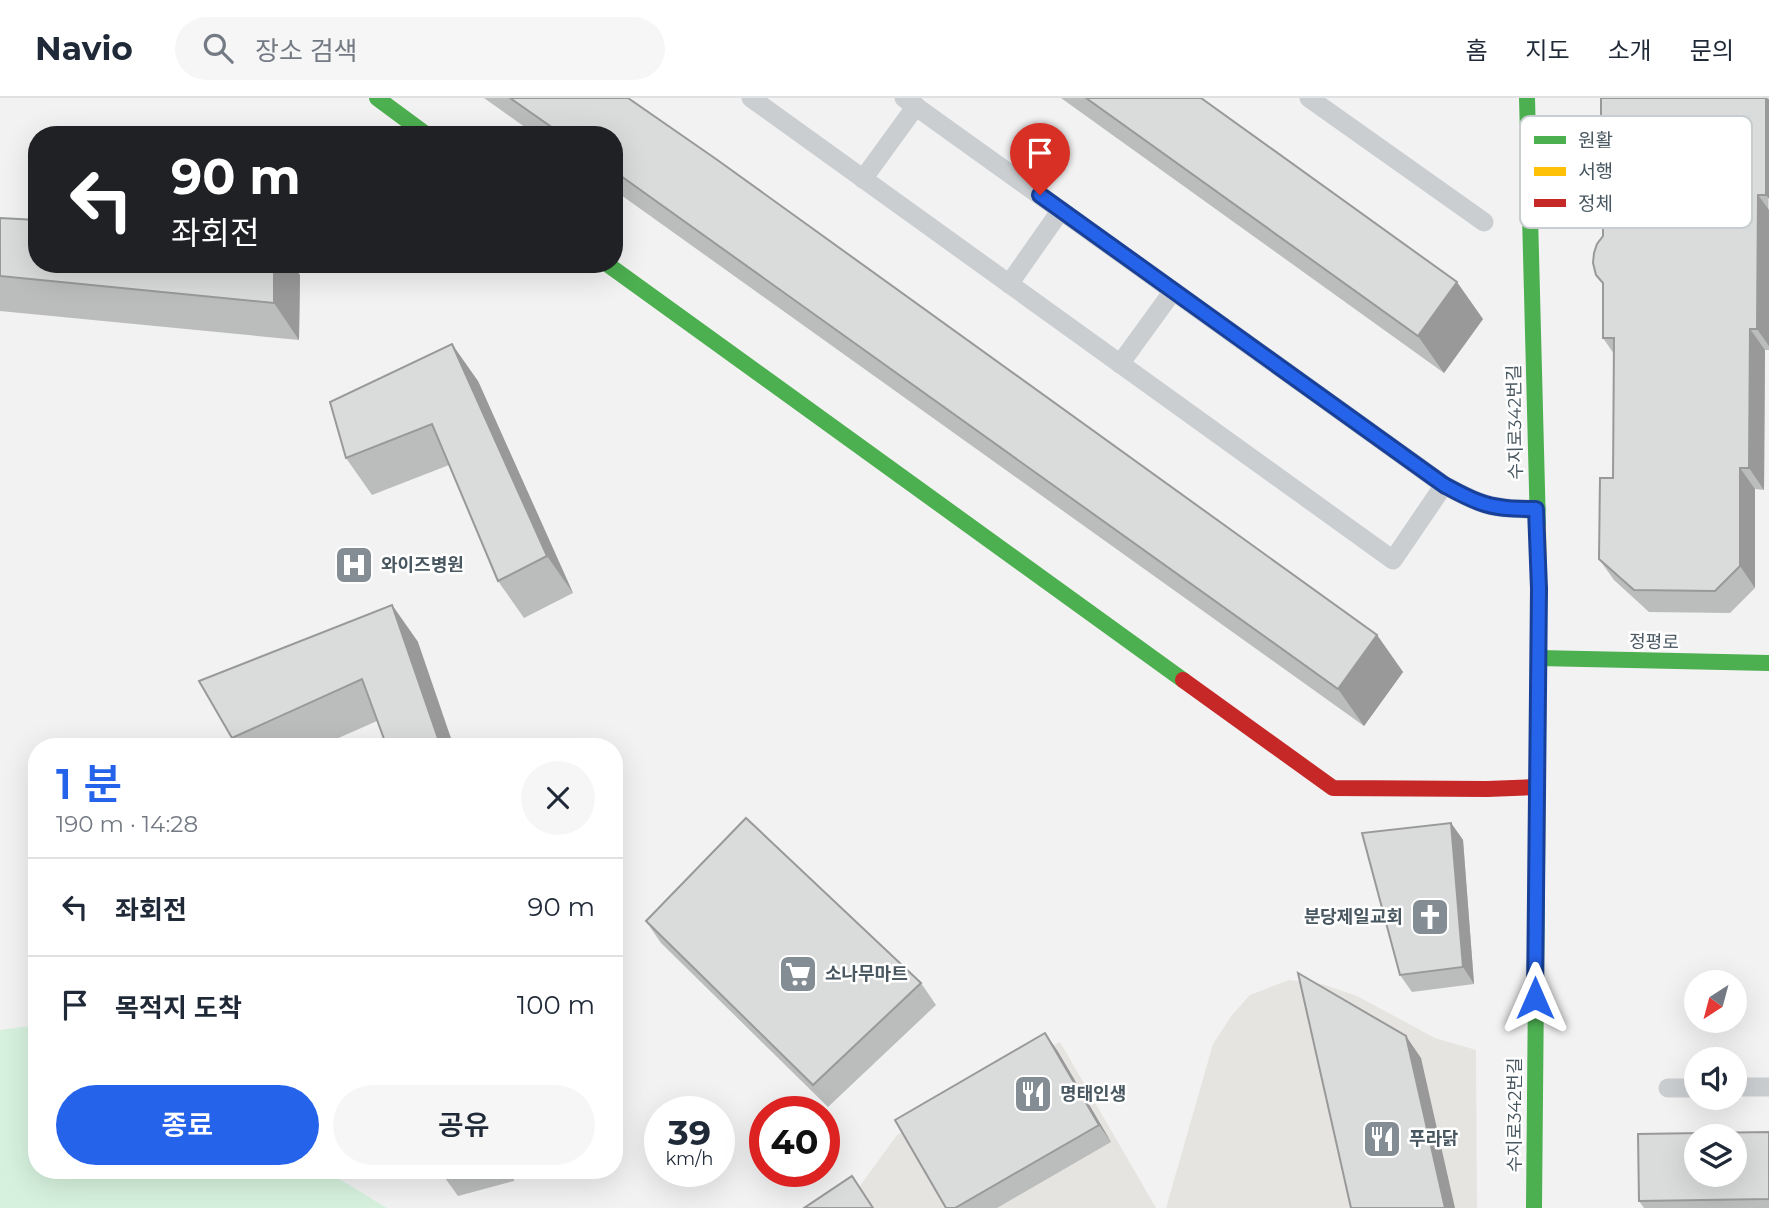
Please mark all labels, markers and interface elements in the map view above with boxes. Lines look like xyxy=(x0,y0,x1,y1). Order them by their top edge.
search box xyxy=(175,17,665,80)
text: Navio xyxy=(35,28,133,68)
icon: search xyxy=(199,29,237,67)
text: 장소 검색 xyxy=(255,35,357,67)
text: 홈 xyxy=(1465,36,1487,65)
text: 지도 xyxy=(1525,36,1570,65)
text: 소개 xyxy=(1608,36,1652,65)
text: 문의 xyxy=(1690,36,1734,65)
legend xyxy=(1520,116,1752,228)
pin xyxy=(1010,123,1070,195)
text: 원활 xyxy=(1578,129,1613,152)
icon: arrive xyxy=(1021,134,1059,172)
text: 90 m xyxy=(171,147,301,206)
icon: left xyxy=(56,154,147,245)
text: 서행 xyxy=(1578,160,1613,183)
text: 정체 xyxy=(1578,192,1613,215)
text: 좌회전 xyxy=(171,213,259,252)
street label: 수지로342번길 xyxy=(1503,364,1527,480)
hospital icon: 와이즈병원 xyxy=(333,544,375,586)
place label: 와이즈병원 xyxy=(381,554,464,576)
street label: 정평로 xyxy=(1629,631,1679,653)
text: 1 분 xyxy=(56,758,122,810)
button: close xyxy=(521,761,595,835)
text: 190 m · 14:28 xyxy=(56,810,198,838)
icon: left xyxy=(56,888,94,926)
text: 90 m xyxy=(528,891,595,923)
text: 좌회전 xyxy=(115,894,187,926)
church icon: 분당제일교회 xyxy=(1409,896,1451,938)
place label: 분당제일교회 xyxy=(1304,906,1403,928)
supermarket icon: 소나무마트 xyxy=(777,953,819,995)
position arrow xyxy=(1498,961,1572,1035)
place label: 소나무마트 xyxy=(825,963,908,985)
north arrow xyxy=(1684,970,1746,1032)
map controls xyxy=(1684,970,1747,1187)
icon: arrive xyxy=(56,986,94,1024)
text: 100 m xyxy=(517,989,595,1021)
text: 목적지 도착 xyxy=(115,992,242,1024)
button: sound xyxy=(1684,1047,1747,1110)
street label: 수지로342번길 xyxy=(1504,1057,1526,1173)
restaurant icon: 명태인생 xyxy=(1012,1073,1054,1115)
place label: 명태인생 xyxy=(1060,1083,1126,1105)
button: 종료 xyxy=(56,1085,319,1165)
button: 공유 xyxy=(333,1085,595,1165)
speed limit sign: 40 xyxy=(749,1096,840,1187)
text: 39 xyxy=(668,1111,711,1154)
restaurant icon: 푸라닭 xyxy=(1361,1118,1403,1160)
button: layers xyxy=(1684,1124,1747,1187)
place label: 푸라닭 xyxy=(1409,1128,1459,1150)
text: km/h xyxy=(665,1148,714,1170)

